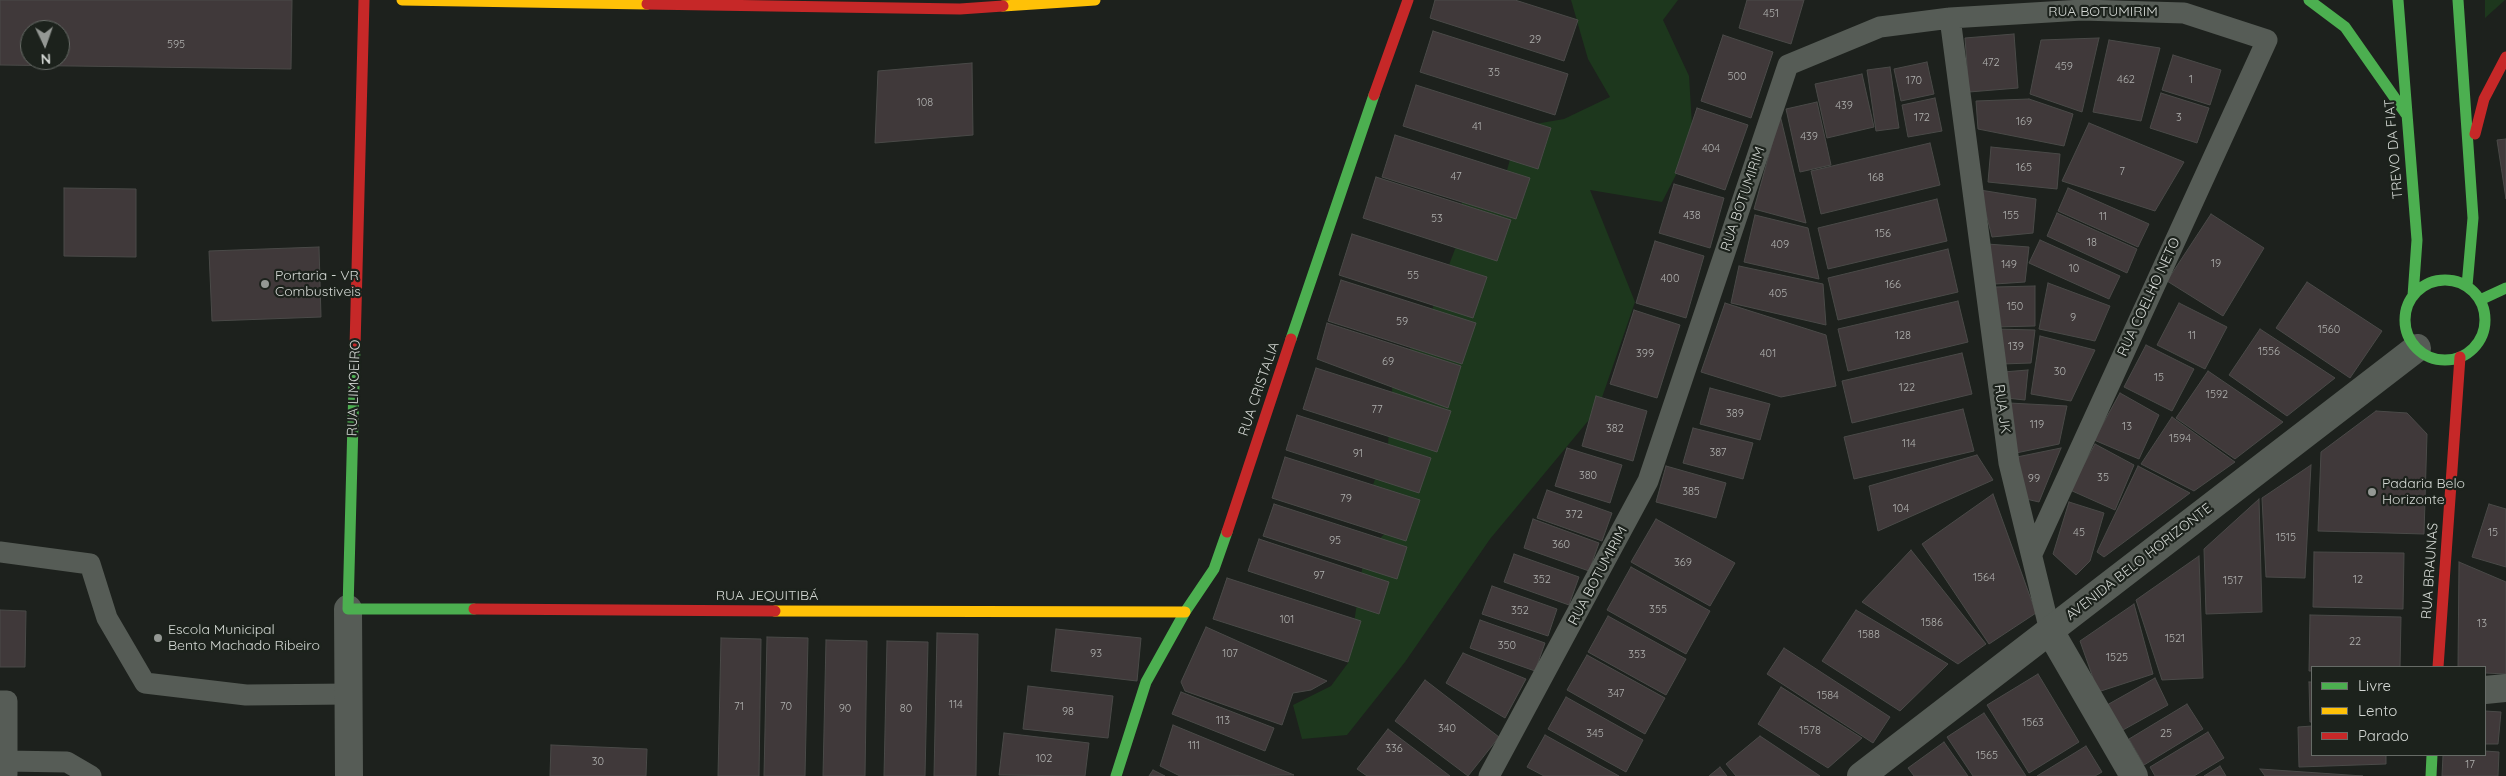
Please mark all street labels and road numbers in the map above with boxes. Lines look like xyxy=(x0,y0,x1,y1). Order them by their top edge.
street label: RUA BOTUMIRIM xyxy=(2048,4,2158,20)
street label: TREVO DA FIAT xyxy=(2381,98,2407,200)
street label: RUA BOTUMIRIM xyxy=(1717,144,1769,254)
street label: RUA COELHO NETO xyxy=(2114,235,2184,359)
street label: RUA LIMOEIRO xyxy=(344,339,364,437)
street label: RUA CRISTALIA xyxy=(1235,340,1283,438)
street label: RUA JK xyxy=(1990,383,2014,435)
street label: AVENIDA BELO HORIZONTE xyxy=(2063,500,2215,624)
street label: RUA BRAUNAS xyxy=(2418,522,2442,620)
street label: RUA BOTUMIRIM xyxy=(1565,524,1631,628)
street label: RUA JEQUITIBÁ xyxy=(716,588,818,604)

